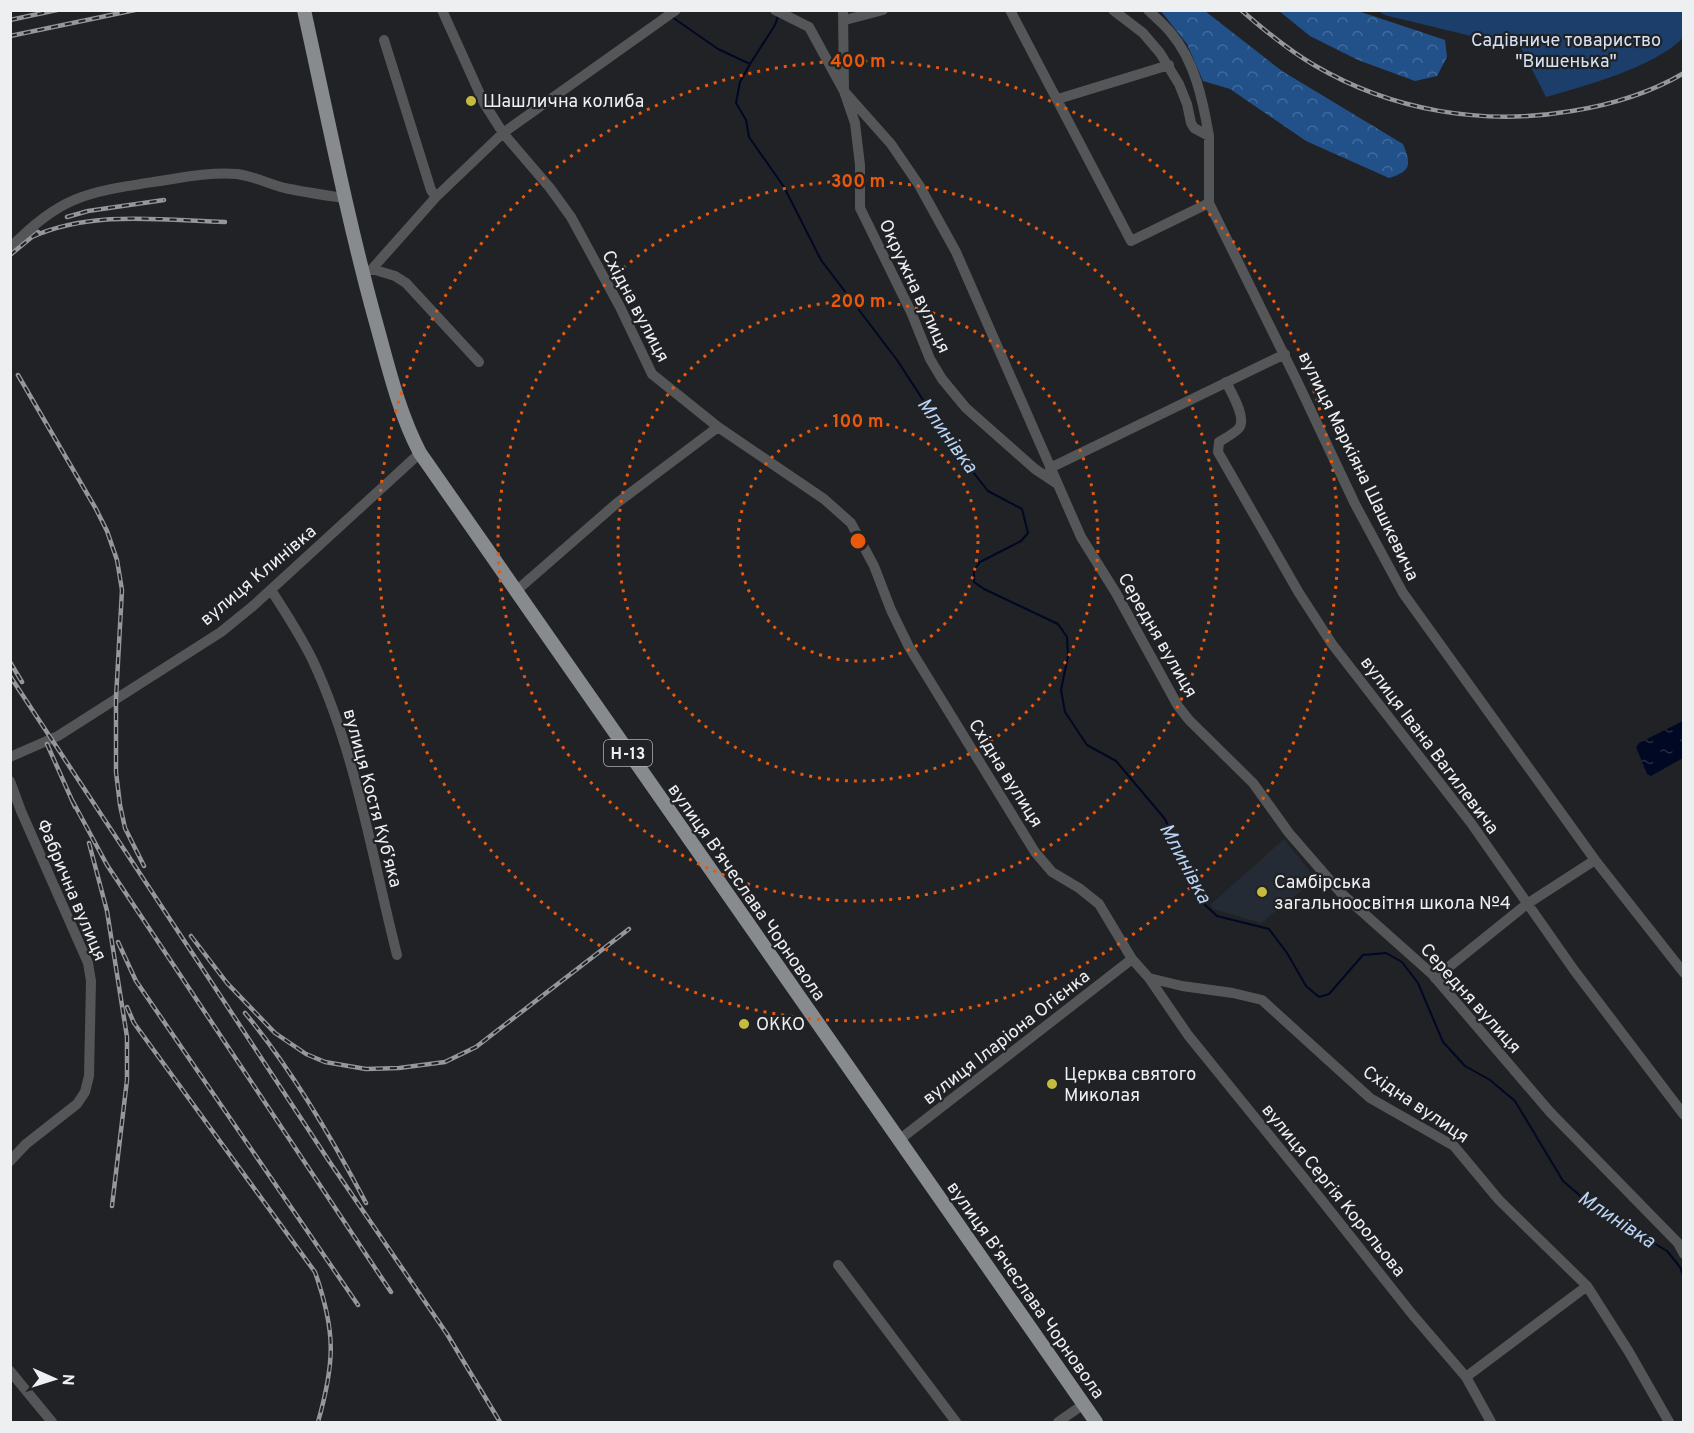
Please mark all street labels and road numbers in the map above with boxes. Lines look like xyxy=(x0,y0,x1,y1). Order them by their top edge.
street label: Окружна вулиця xyxy=(873,216,955,357)
street label: Східна вулиця xyxy=(596,247,674,367)
street label: вулиця Маркіяна Шашкевича xyxy=(1292,348,1423,585)
street label: вулиця Клинівка xyxy=(196,521,322,632)
street label: Середня вулиця xyxy=(1112,569,1202,702)
street label: вулиця Івана Вагилевича xyxy=(1354,652,1503,839)
street label: вулиця Костя Кубʼяка xyxy=(337,707,406,890)
street label: Східна вулиця xyxy=(962,715,1047,832)
road number: Н-13 xyxy=(604,740,652,766)
street label: вулиця Вʼячеслава Чорновола xyxy=(662,780,830,1006)
street label: Фабрична вулиця xyxy=(30,816,111,965)
street label: Середня вулиця xyxy=(1414,939,1525,1059)
street label: вулиця Іларіона Огієнка xyxy=(919,966,1095,1111)
street label: Східна вулиця xyxy=(1357,1061,1473,1149)
street label: вулиця Сергія Корольова xyxy=(1256,1100,1410,1282)
street label: вулиця Вʼячеслава Чорновола xyxy=(941,1178,1109,1404)

